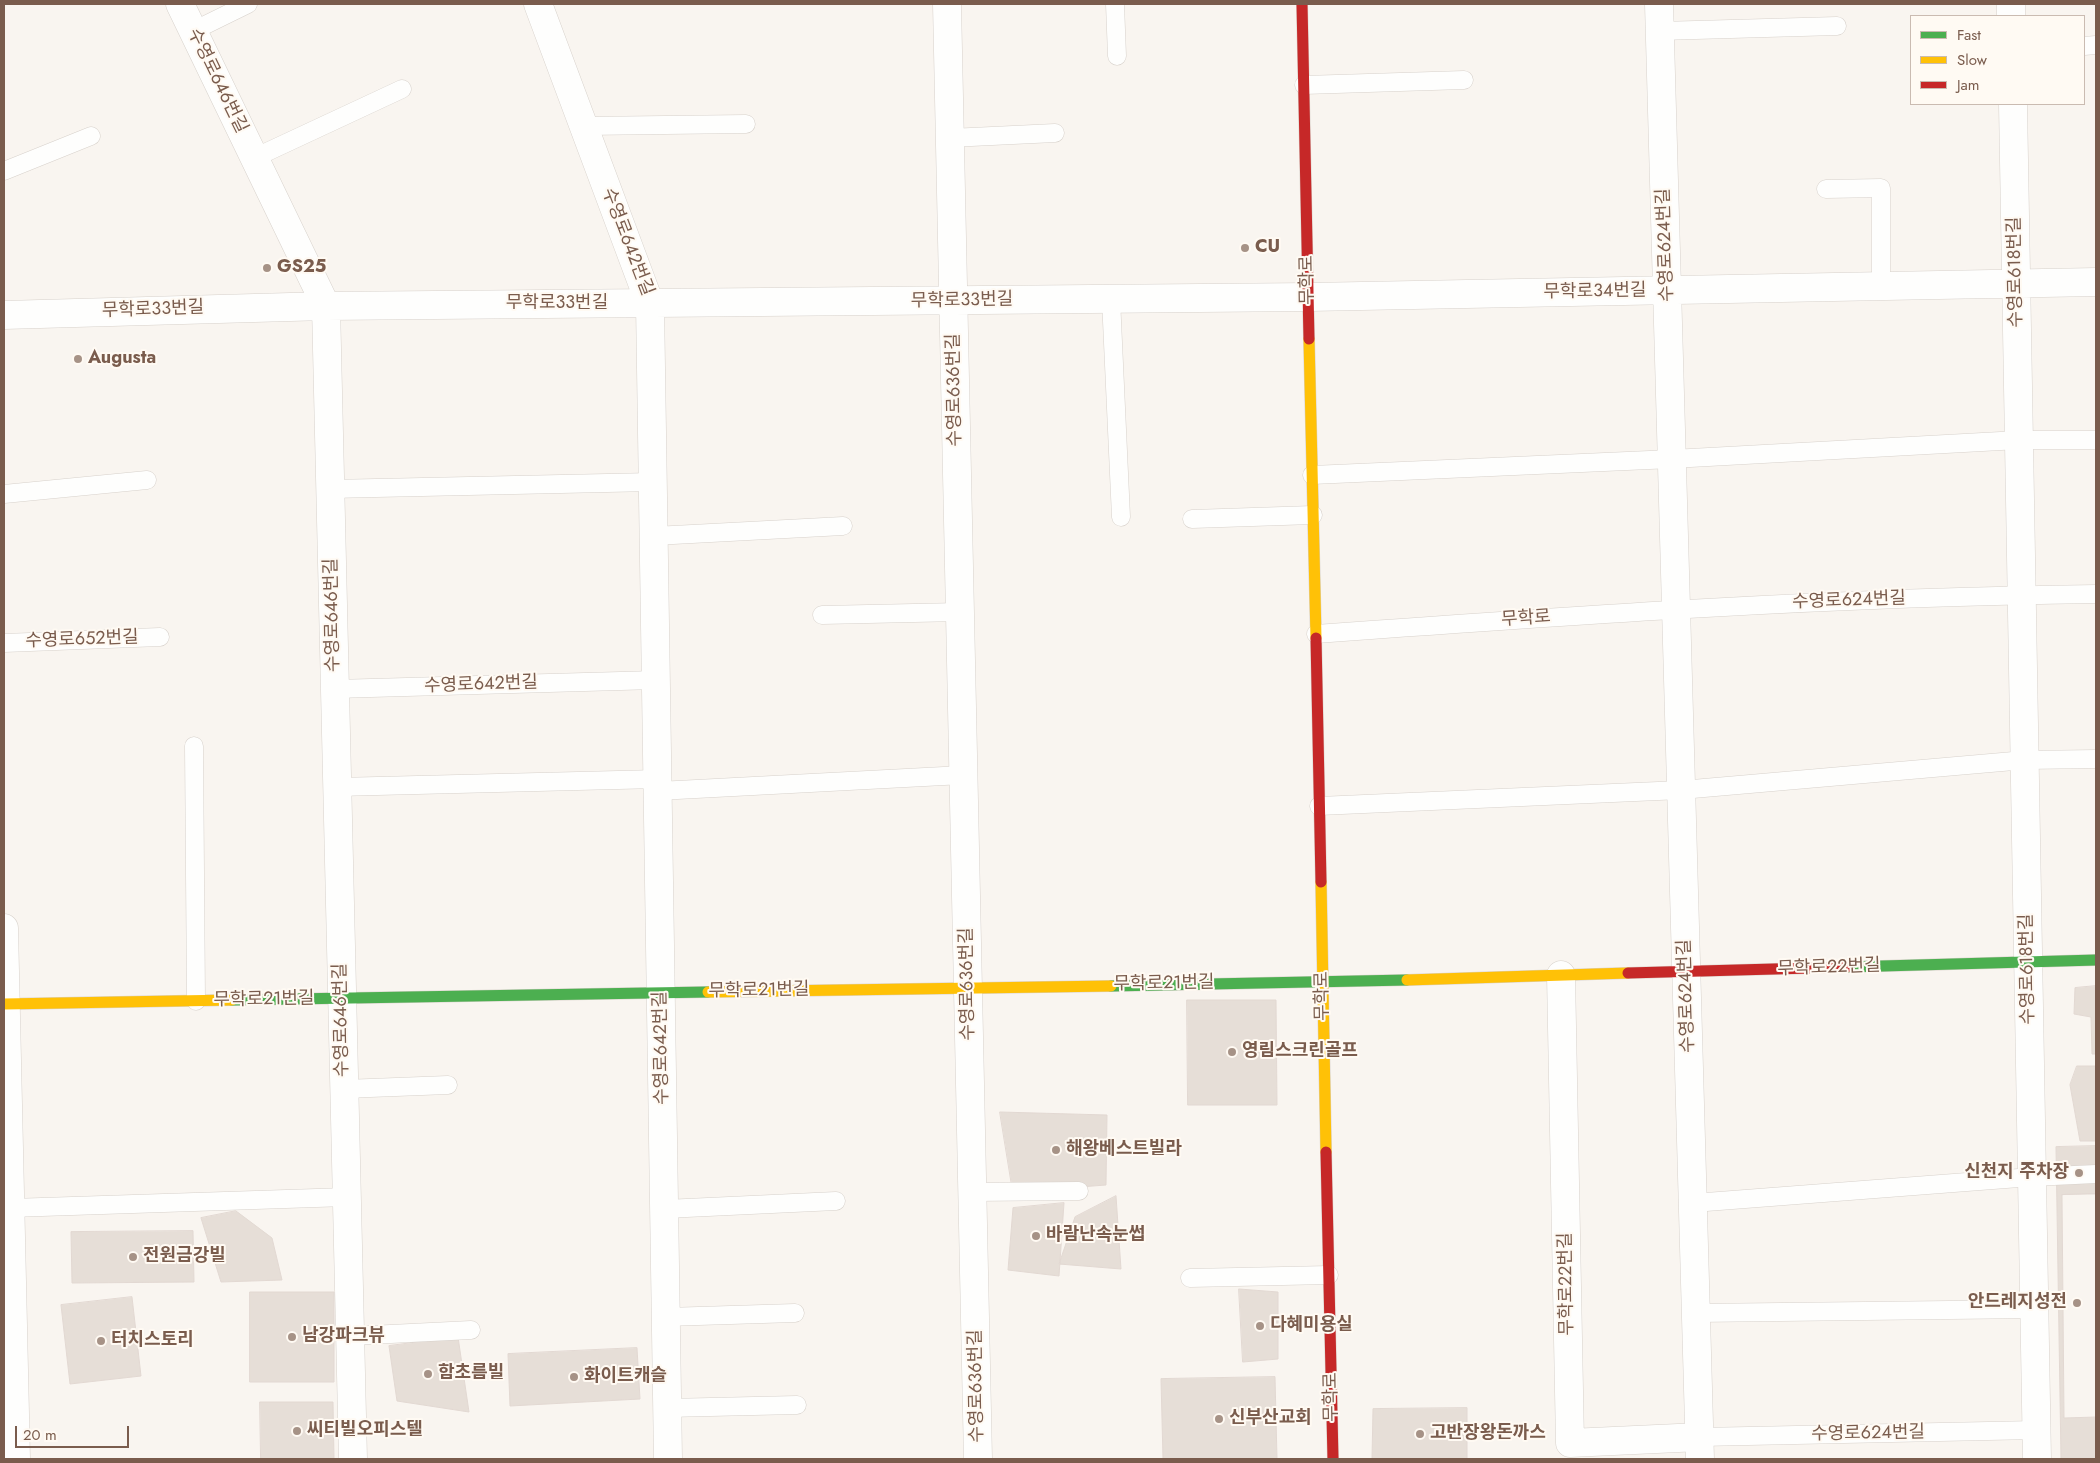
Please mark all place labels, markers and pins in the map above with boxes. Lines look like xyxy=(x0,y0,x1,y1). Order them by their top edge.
place label: CU xyxy=(1255,237,1280,259)
marker: CU xyxy=(1239,242,1251,254)
place label: GS25 xyxy=(277,257,326,279)
marker: GS25 xyxy=(261,262,273,274)
place label: Augusta xyxy=(88,348,156,370)
marker: Augusta xyxy=(72,353,84,365)
place label: 영림스크린골프 xyxy=(1242,1041,1358,1063)
marker: 영림스크린골프 xyxy=(1226,1046,1238,1058)
place label: 해왕베스트빌라 xyxy=(1066,1139,1182,1161)
marker: 해왕베스트빌라 xyxy=(1050,1144,1062,1156)
place label: 신천지 주차장 xyxy=(1964,1162,2069,1184)
marker: 신천지 주차장 xyxy=(2073,1167,2085,1179)
place label: 바람난속눈썹 xyxy=(1046,1225,1145,1247)
marker: 바람난속눈썹 xyxy=(1030,1230,1042,1242)
place label: 전원금강빌 xyxy=(143,1246,226,1268)
marker: 전원금강빌 xyxy=(127,1251,139,1263)
place label: 안드레지성전 xyxy=(1968,1292,2067,1314)
marker: 안드레지성전 xyxy=(2071,1297,2083,1309)
place label: 다혜미용실 xyxy=(1270,1315,1353,1337)
marker: 다혜미용실 xyxy=(1254,1320,1266,1332)
place label: 남강파크뷰 xyxy=(302,1326,385,1348)
place label: 터치스토리 xyxy=(111,1330,194,1352)
marker: 남강파크뷰 xyxy=(286,1331,298,1343)
marker: 터치스토리 xyxy=(95,1335,107,1347)
place label: 함초름빌 xyxy=(438,1363,504,1385)
place label: 화이트캐슬 xyxy=(584,1366,667,1388)
marker: 함초름빌 xyxy=(422,1368,434,1380)
marker: 화이트캐슬 xyxy=(568,1371,580,1383)
place label: 신부산교회 xyxy=(1229,1408,1312,1430)
marker: 신부산교회 xyxy=(1213,1413,1225,1425)
place label: 씨티빌오피스텔 xyxy=(307,1420,423,1442)
place label: 고반장왕돈까스 xyxy=(1430,1423,1546,1445)
marker: 씨티빌오피스텔 xyxy=(291,1425,303,1437)
marker: 고반장왕돈까스 xyxy=(1414,1428,1426,1440)

